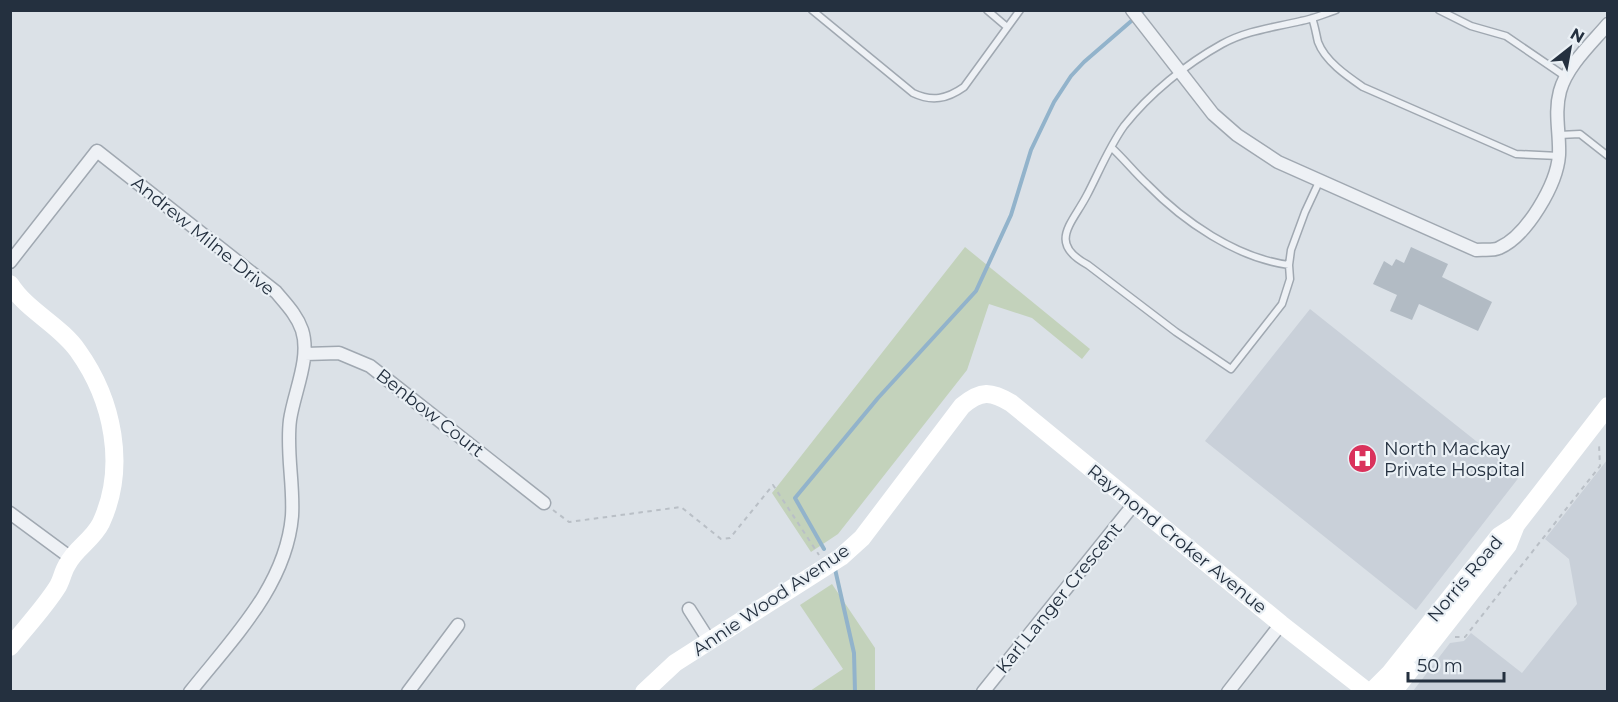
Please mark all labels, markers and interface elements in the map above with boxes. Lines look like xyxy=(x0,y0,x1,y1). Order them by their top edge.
north arrow xyxy=(1540,18,1600,78)
text: N xyxy=(1567,24,1588,47)
street label: Andrew Milne Drive xyxy=(127,172,279,300)
street label: Benbow Court xyxy=(372,364,488,462)
place label: North Mackay Private Hospital xyxy=(1384,438,1525,481)
hospital icon: North Mackay Private Hospital xyxy=(1347,443,1379,475)
street label: Raymond Croker Avenue xyxy=(1083,460,1271,618)
street label: Karl Langer Crescent xyxy=(991,518,1127,678)
street label: Norris Road xyxy=(1423,532,1507,626)
street label: Annie Wood Avenue xyxy=(689,539,854,661)
scale bar xyxy=(1408,645,1504,683)
text: 50 m xyxy=(1417,655,1463,677)

